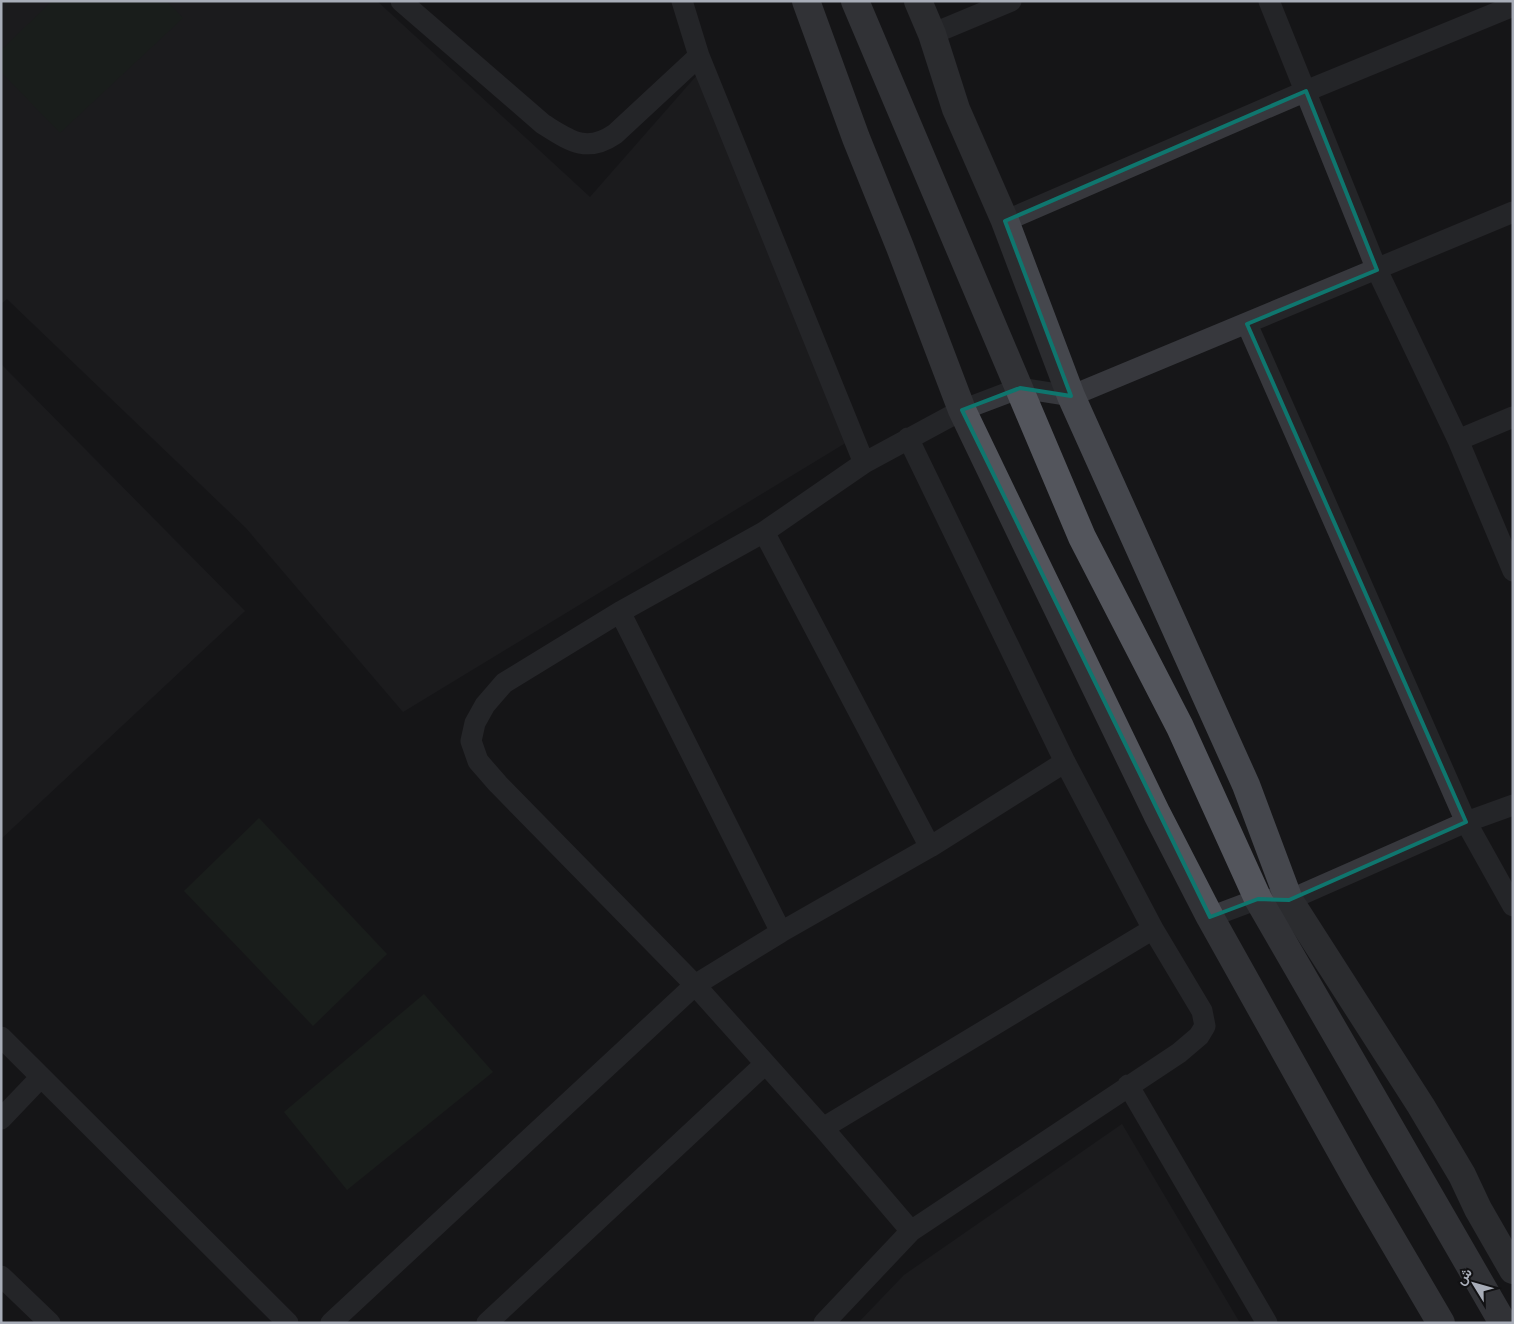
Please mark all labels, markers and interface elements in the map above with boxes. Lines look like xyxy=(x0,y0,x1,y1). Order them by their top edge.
north arrow xyxy=(1449,1259,1499,1309)
text: ش xyxy=(1452,1265,1476,1288)

